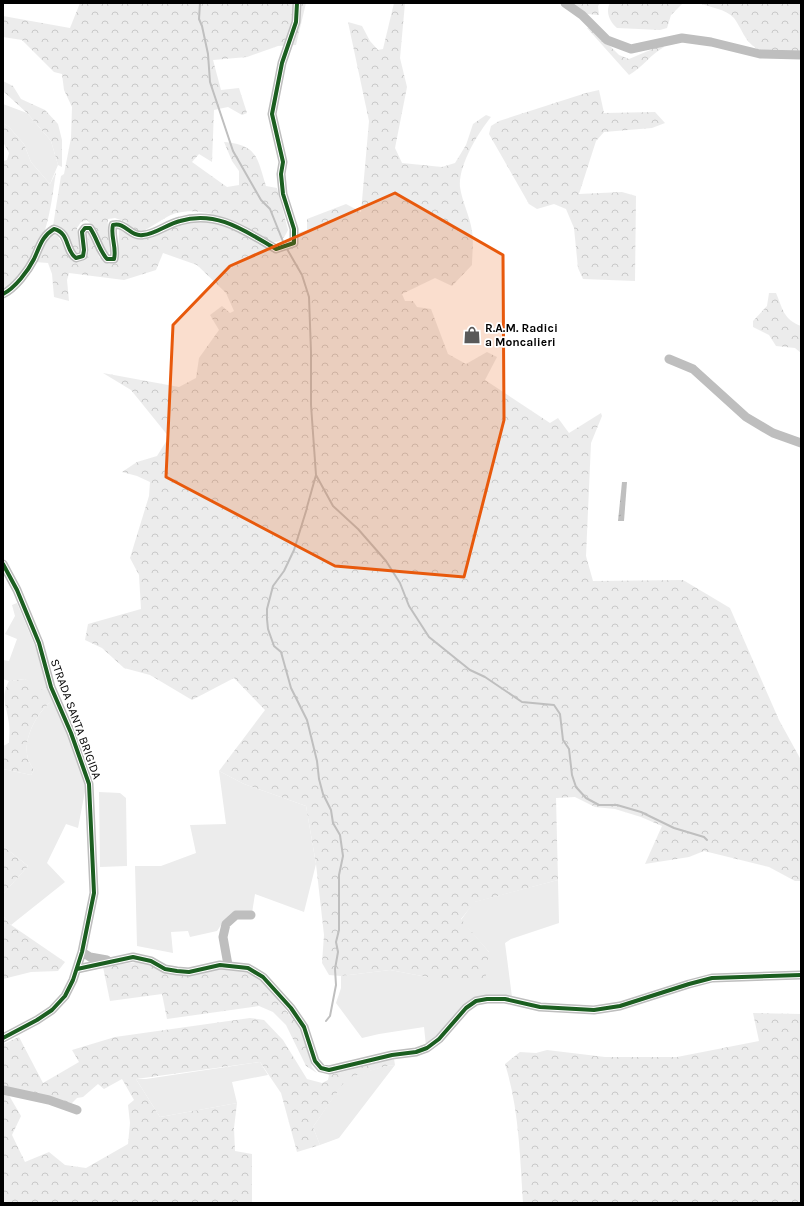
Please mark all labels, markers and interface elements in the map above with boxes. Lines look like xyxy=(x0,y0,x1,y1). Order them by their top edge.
place label: R.A.M. Radici a Moncalieri xyxy=(485,321,558,349)
shop icon: R.A.M. Radici a Moncalieri xyxy=(462,325,482,345)
street label: STRADA SANTA BRIGIDA xyxy=(48,657,104,781)

